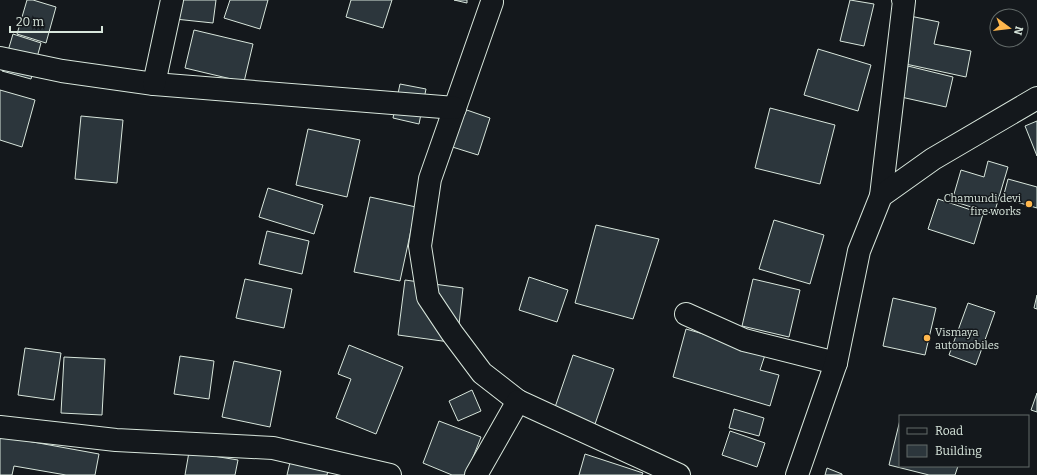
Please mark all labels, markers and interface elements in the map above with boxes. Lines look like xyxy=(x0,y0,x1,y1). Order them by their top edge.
scale bar xyxy=(10,8,102,34)
north arrow xyxy=(989,8,1029,48)
text: 20 m xyxy=(16,15,45,29)
text: N xyxy=(1011,25,1026,37)
place label: Chamundi devi fire works xyxy=(944,192,1022,218)
marker: Chamundi devi fire works xyxy=(1024,199,1034,209)
place label: Vismaya automobiles xyxy=(935,326,999,352)
marker: Vismaya automobiles xyxy=(922,333,932,343)
legend xyxy=(899,415,1029,467)
text: Road xyxy=(935,424,963,438)
text: Building xyxy=(935,444,982,458)

